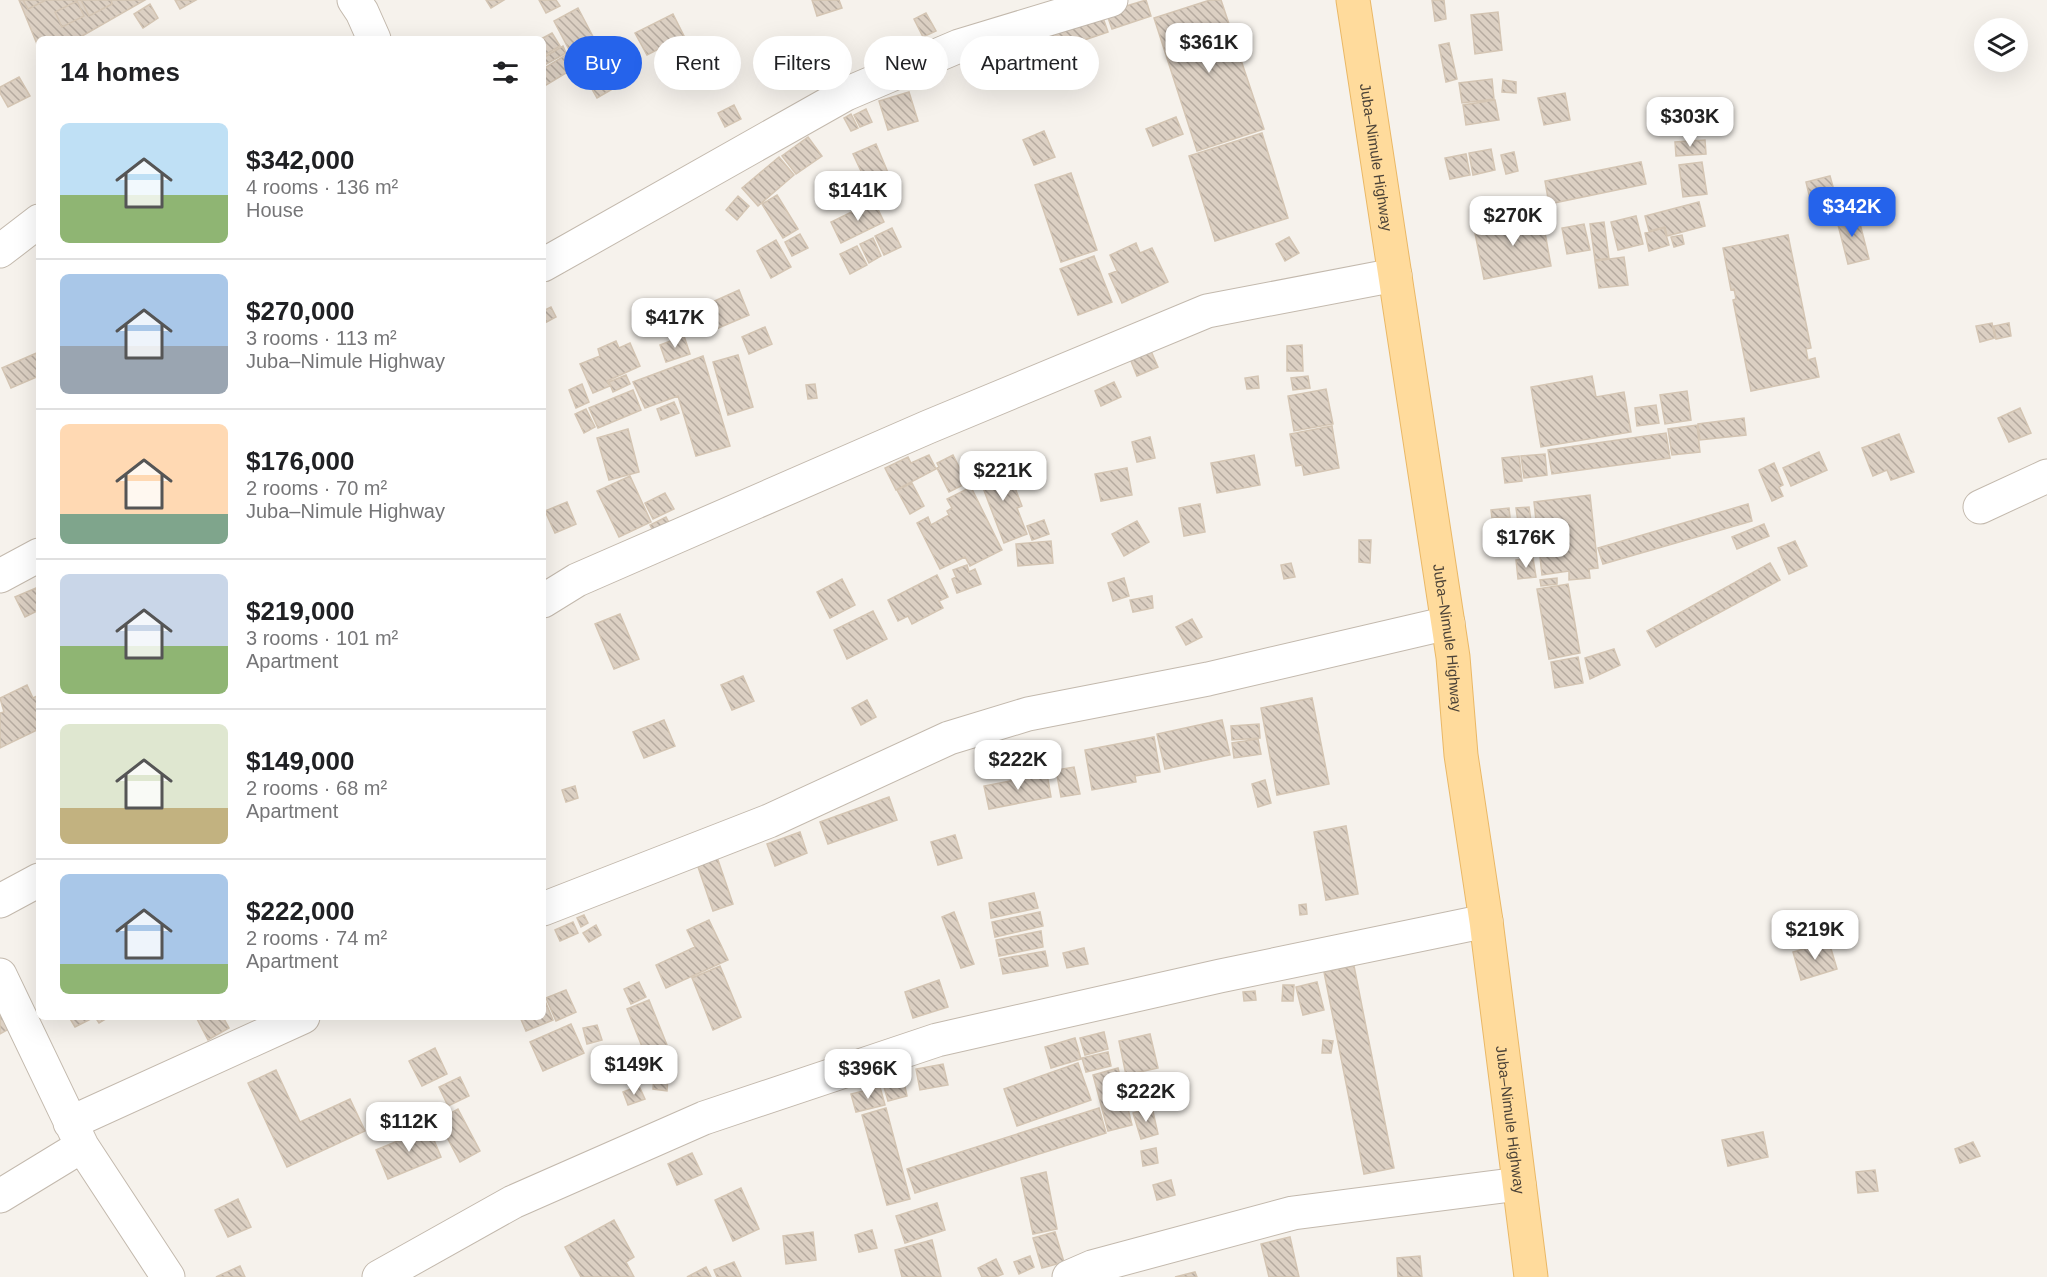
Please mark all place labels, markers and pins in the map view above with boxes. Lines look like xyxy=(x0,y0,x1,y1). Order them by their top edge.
pin: $361K xyxy=(1167,23,1251,74)
pin: $303K xyxy=(1648,97,1732,148)
pin: $141K xyxy=(816,171,900,222)
pin: $342K xyxy=(1810,187,1894,238)
pin: $270K xyxy=(1471,196,1555,247)
pin: $417K xyxy=(633,298,717,349)
pin: $221K xyxy=(961,451,1045,502)
pin: $176K xyxy=(1484,518,1568,569)
pin: $222K xyxy=(976,740,1060,791)
pin: $219K xyxy=(1773,910,1857,961)
pin: $149K xyxy=(592,1045,676,1096)
pin: $396K xyxy=(826,1049,910,1100)
pin: $222K xyxy=(1104,1072,1188,1123)
pin: $112K xyxy=(367,1102,451,1153)

